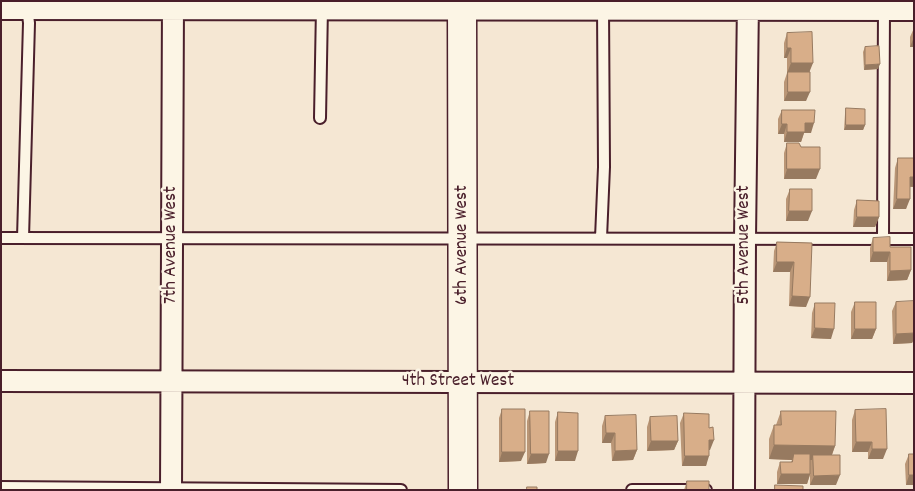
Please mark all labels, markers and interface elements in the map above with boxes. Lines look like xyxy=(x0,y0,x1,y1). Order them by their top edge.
street label: 6th Avenue West xyxy=(452,185,474,305)
street label: 5th Avenue West xyxy=(734,185,756,305)
street label: 7th Avenue West xyxy=(161,186,183,304)
street label: 4th Street West xyxy=(402,371,514,393)

